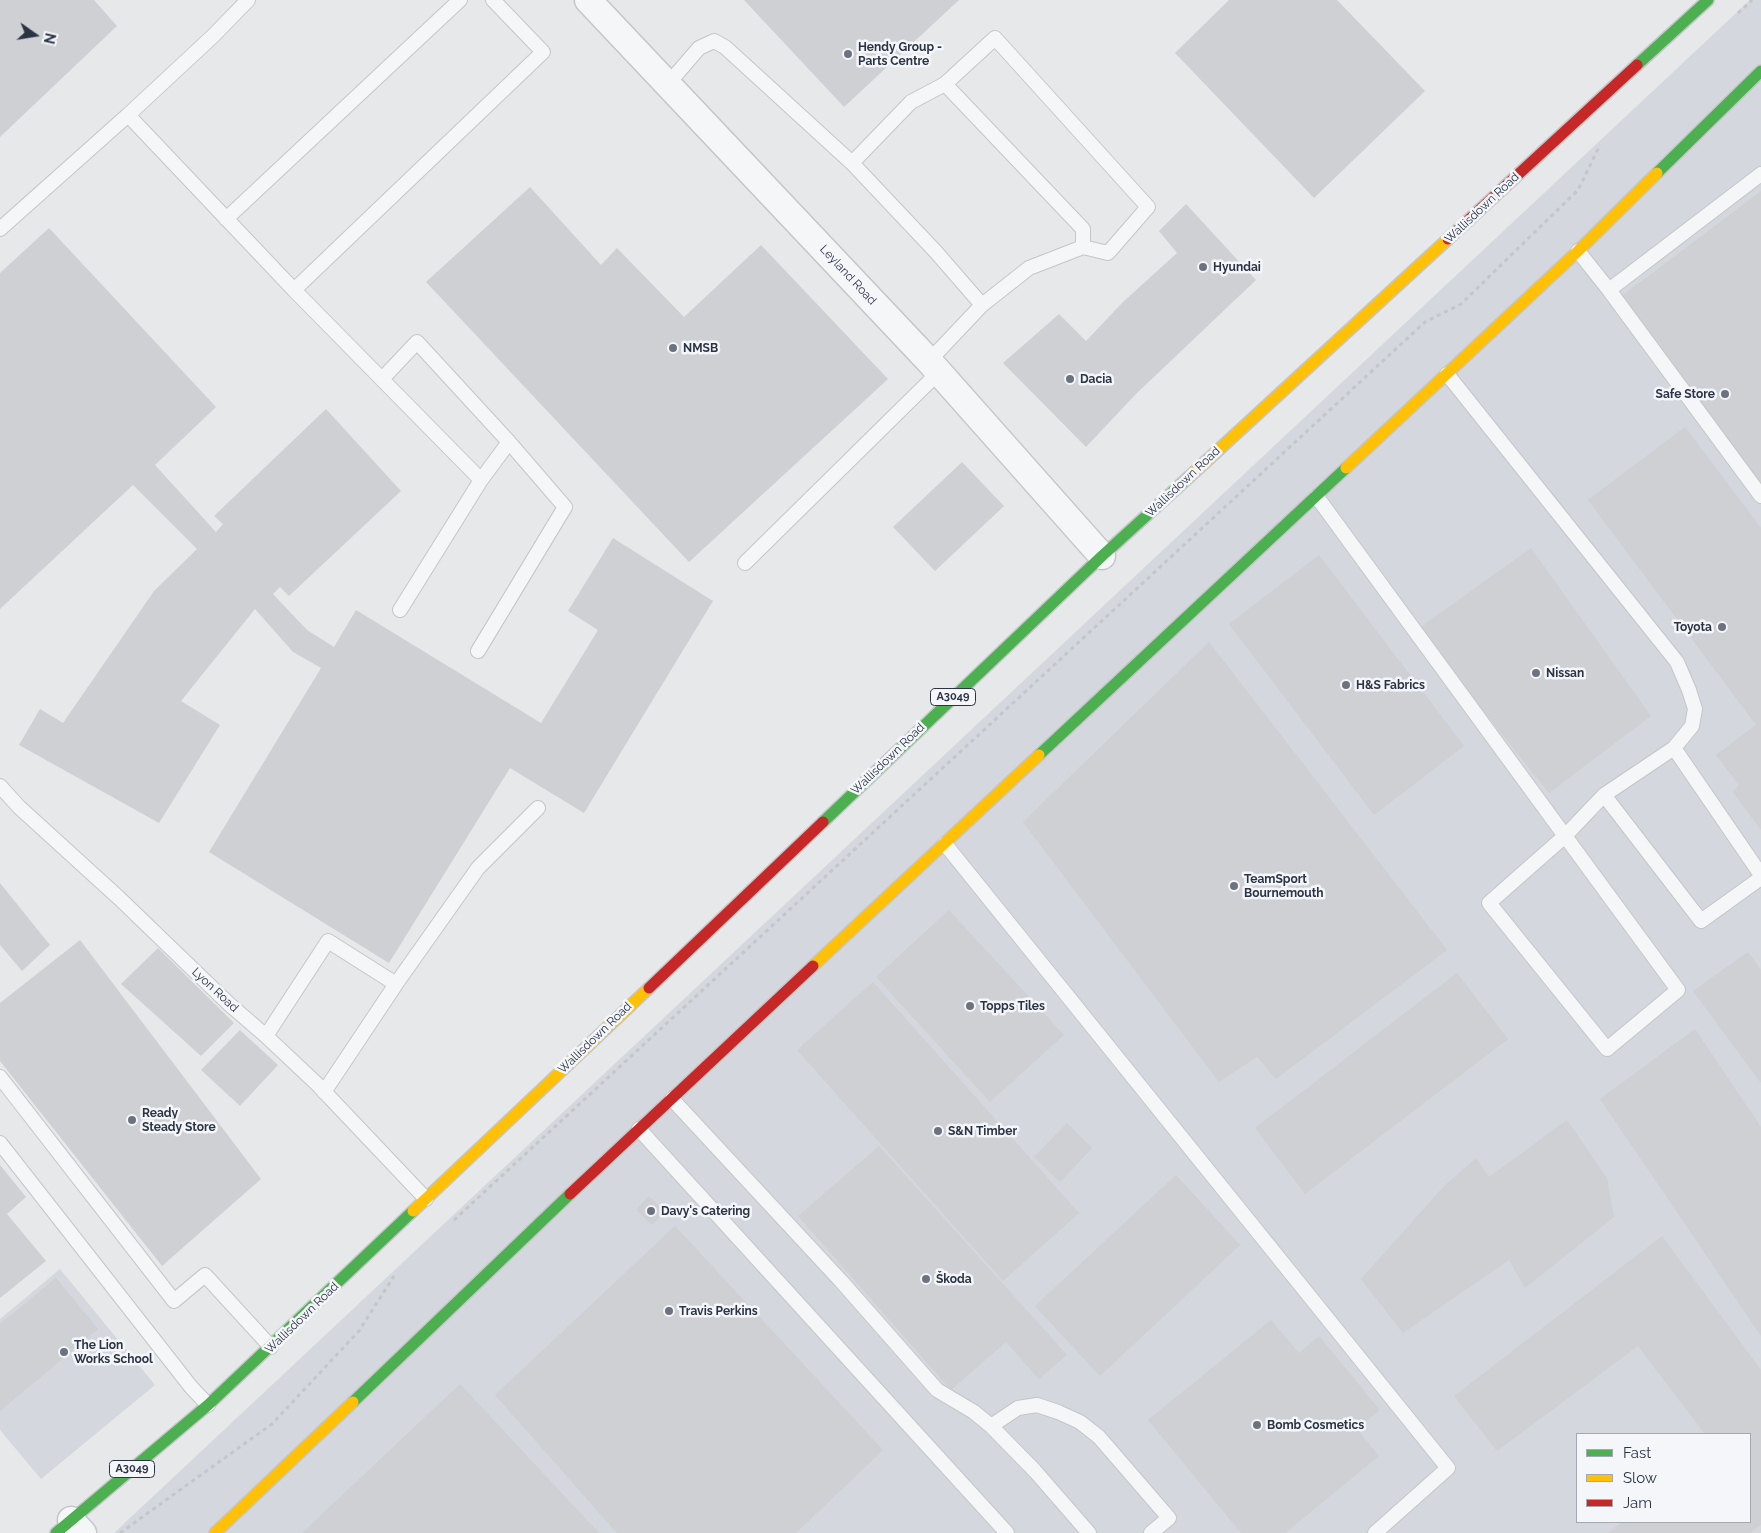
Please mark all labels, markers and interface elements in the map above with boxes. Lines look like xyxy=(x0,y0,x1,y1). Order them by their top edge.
north arrow xyxy=(10,10,60,60)
text: N xyxy=(41,31,59,45)
place label: Hendy Group - Parts Centre xyxy=(858,40,942,68)
marker: Hendy Group - Parts Centre xyxy=(842,48,854,60)
street label: Wallisdown Road xyxy=(1442,170,1522,246)
street label: Leyland Road xyxy=(817,242,879,308)
place label: Hyundai xyxy=(1213,260,1261,274)
marker: Hyundai xyxy=(1197,261,1209,273)
place label: NMSB xyxy=(683,341,718,355)
marker: NMSB xyxy=(667,342,679,354)
place label: Dacia xyxy=(1080,372,1112,386)
marker: Dacia xyxy=(1064,373,1076,385)
place label: Safe Store xyxy=(1656,387,1715,401)
marker: Safe Store xyxy=(1719,388,1731,400)
street label: Wallisdown Road xyxy=(1143,444,1223,520)
place label: Toyota xyxy=(1674,620,1712,634)
marker: Toyota xyxy=(1716,621,1728,633)
place label: Nissan xyxy=(1546,666,1584,680)
marker: Nissan xyxy=(1530,667,1542,679)
place label: H&S Fabrics xyxy=(1356,678,1425,692)
marker: H&S Fabrics xyxy=(1340,679,1352,691)
road number: A3049 xyxy=(930,689,976,706)
street label: Wallisdown Road xyxy=(848,720,928,798)
place label: TeamSport Bournemouth xyxy=(1244,872,1324,900)
marker: TeamSport Bournemouth xyxy=(1228,880,1240,892)
street label: Lyon Road xyxy=(189,965,241,1015)
street label: Wallisdown Road xyxy=(555,999,635,1077)
place label: Topps Tiles xyxy=(980,999,1045,1013)
marker: Topps Tiles xyxy=(964,1000,976,1012)
place label: Ready Steady Store xyxy=(142,1106,216,1134)
marker: Ready Steady Store xyxy=(126,1114,138,1126)
place label: S&N Timber xyxy=(948,1124,1017,1138)
marker: S&N Timber xyxy=(932,1125,944,1137)
place label: Davy's Catering xyxy=(661,1204,750,1218)
marker: Davy's Catering xyxy=(645,1205,657,1217)
place label: Škoda xyxy=(936,1272,972,1286)
marker: Škoda xyxy=(920,1273,932,1285)
street label: Wallisdown Road xyxy=(262,1279,342,1357)
place label: Travis Perkins xyxy=(679,1304,758,1318)
marker: Travis Perkins xyxy=(663,1305,675,1317)
place label: The Lion Works School xyxy=(74,1338,153,1366)
marker: The Lion Works School xyxy=(58,1346,70,1358)
place label: Bomb Cosmetics xyxy=(1267,1418,1364,1432)
marker: Bomb Cosmetics xyxy=(1251,1419,1263,1431)
legend xyxy=(1576,1433,1751,1523)
text: Fast xyxy=(1623,1444,1651,1462)
road number: A3049 xyxy=(110,1460,154,1478)
text: Slow xyxy=(1623,1469,1657,1487)
text: Jam xyxy=(1623,1494,1652,1512)

